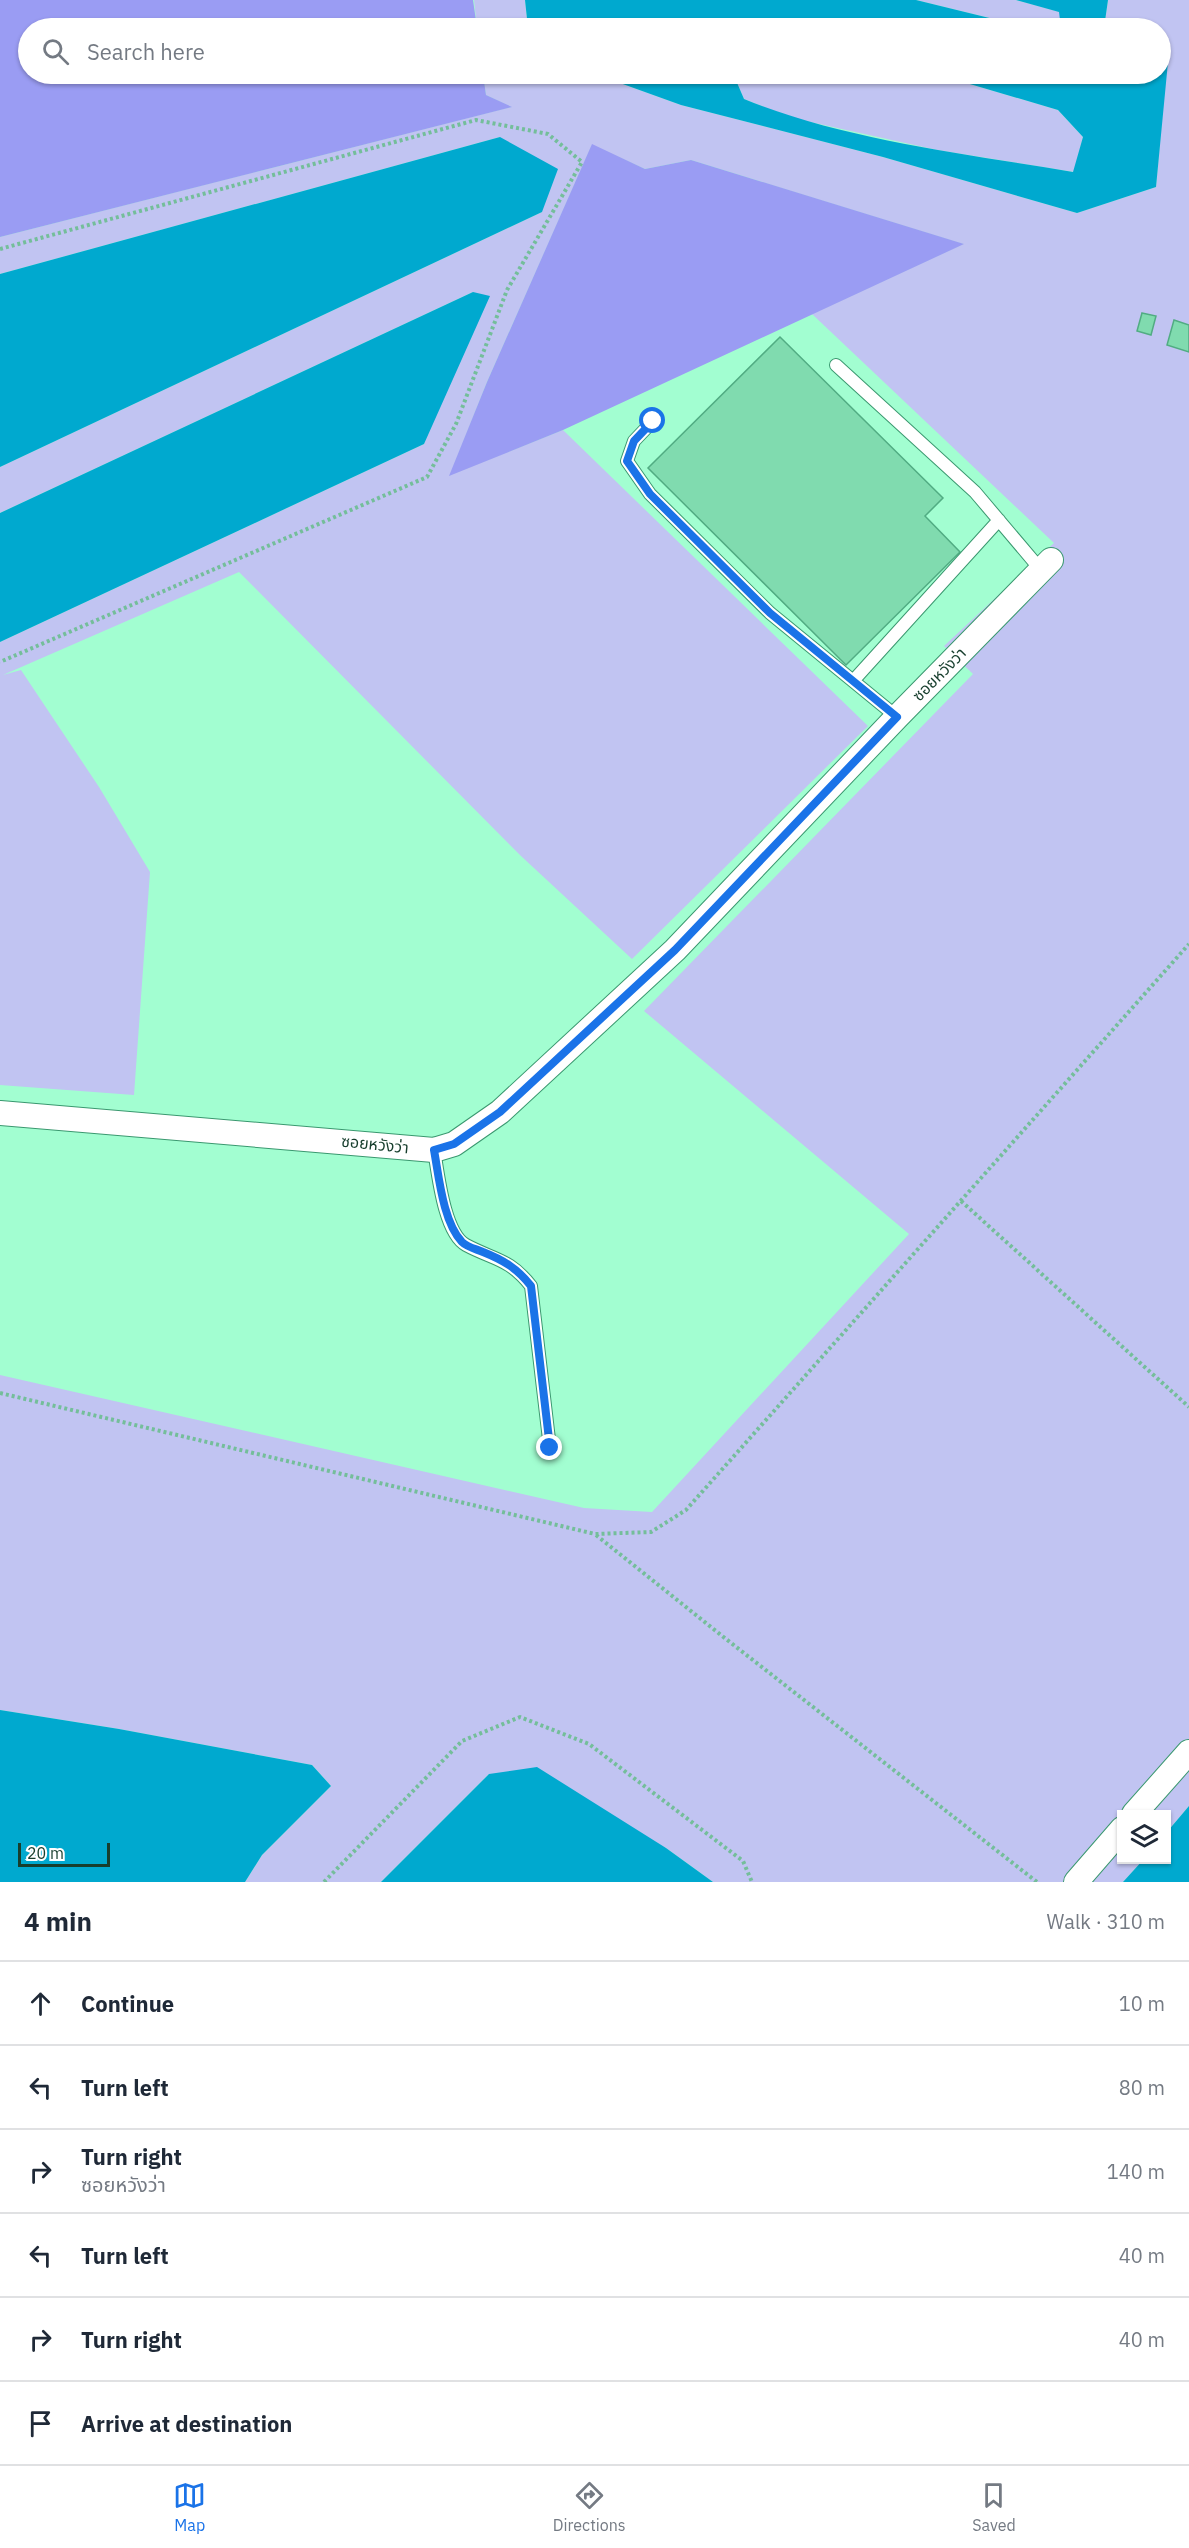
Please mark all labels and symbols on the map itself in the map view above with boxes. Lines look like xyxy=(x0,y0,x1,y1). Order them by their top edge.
route start xyxy=(639,407,665,433)
street label: ซอยหวังว่า xyxy=(908,643,970,705)
street label: ซอยหวังว่า xyxy=(340,1131,410,1157)
route end xyxy=(536,1434,562,1460)
scale bar xyxy=(18,1840,110,1868)

